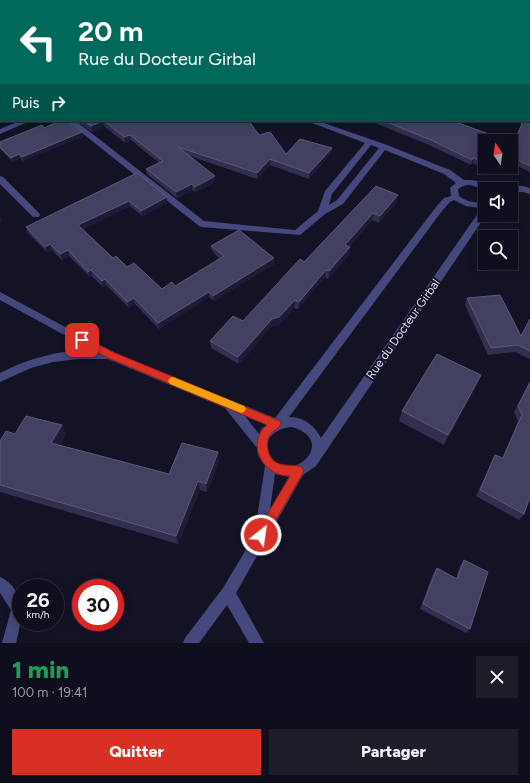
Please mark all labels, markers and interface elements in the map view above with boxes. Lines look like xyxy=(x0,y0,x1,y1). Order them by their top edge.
text: 20 m xyxy=(78,14,143,48)
icon: left xyxy=(12,16,64,68)
text: Rue du Docteur Girbal xyxy=(78,48,256,70)
icon: right xyxy=(47,92,69,114)
text: Puis xyxy=(12,94,39,112)
north arrow xyxy=(478,134,518,174)
map controls xyxy=(478,134,518,270)
button: sound xyxy=(478,182,518,222)
button: search xyxy=(478,230,518,270)
street label: Rue du Docteur Girbal xyxy=(363,276,443,382)
pin xyxy=(65,323,99,357)
icon: arrive xyxy=(71,329,93,351)
position arrow xyxy=(240,514,282,556)
speed limit sign: 30 xyxy=(72,579,124,631)
text: 26 xyxy=(26,588,50,612)
text: km/h xyxy=(27,608,49,621)
text: 1 min xyxy=(12,655,69,684)
button: close xyxy=(476,656,518,698)
text: 100 m · 19:41 xyxy=(12,685,88,700)
button: Quitter xyxy=(12,729,261,775)
button: Partager xyxy=(269,729,518,775)

